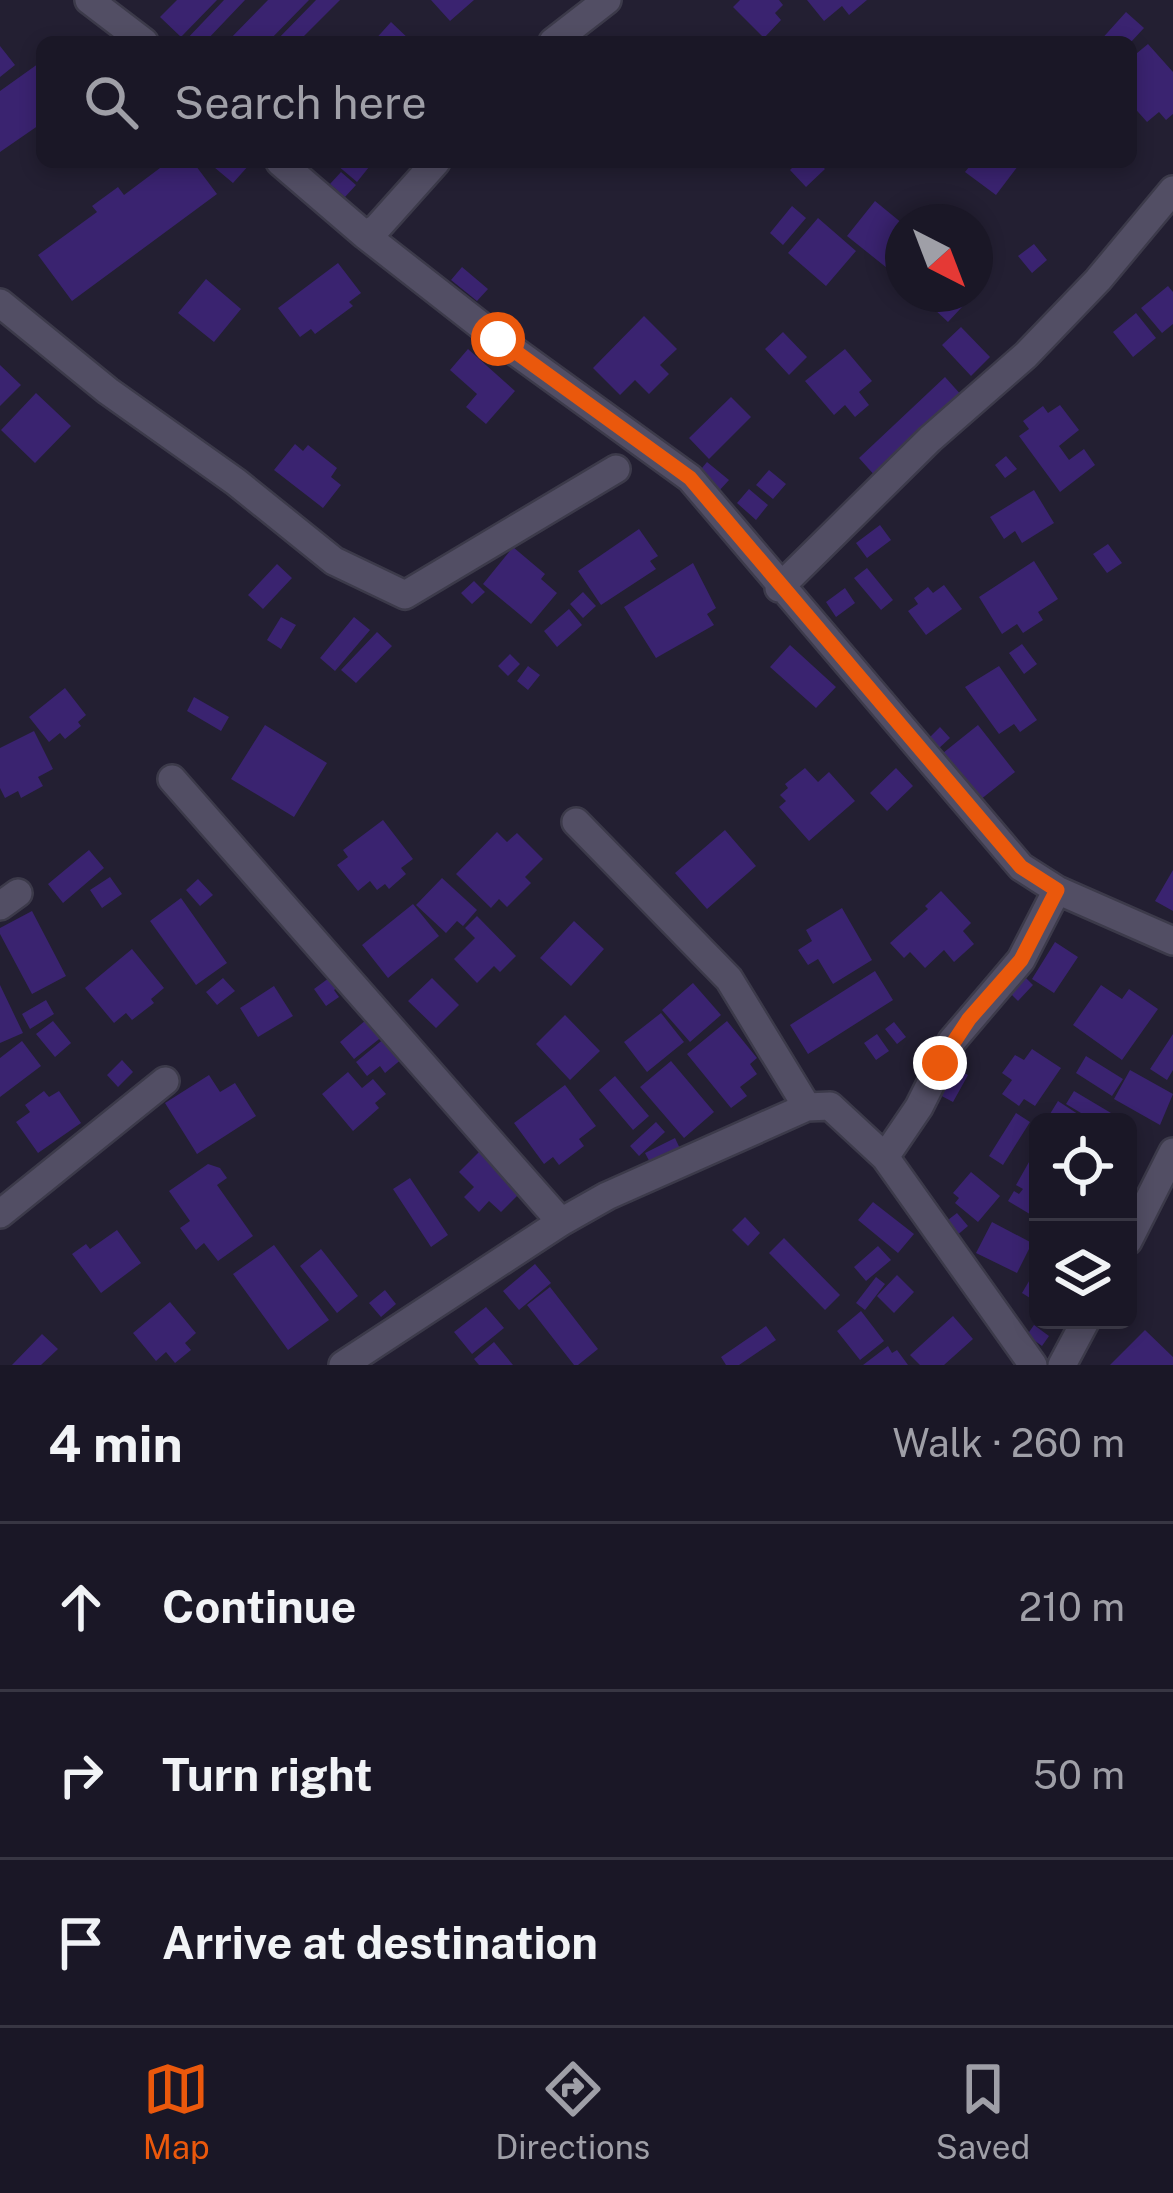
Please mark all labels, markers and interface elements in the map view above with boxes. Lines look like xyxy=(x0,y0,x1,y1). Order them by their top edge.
search box xyxy=(36,36,1137,168)
icon: search xyxy=(78,69,144,135)
text: Search here xyxy=(174,76,427,129)
north arrow xyxy=(885,204,993,312)
route start xyxy=(471,312,525,366)
route end xyxy=(913,1036,967,1090)
map controls xyxy=(1029,1113,1137,1329)
button: locate xyxy=(1029,1113,1137,1221)
button: layers xyxy=(1029,1221,1137,1329)
text: 4 min xyxy=(48,1414,183,1473)
text: Walk · 260 m xyxy=(892,1420,1125,1466)
icon: ahead xyxy=(48,1574,114,1640)
text: Continue xyxy=(162,1580,356,1633)
text: 210 m xyxy=(1019,1584,1125,1630)
icon: right xyxy=(48,1742,114,1808)
text: Turn right xyxy=(162,1748,373,1801)
text: 50 m xyxy=(1033,1752,1125,1798)
icon: arrive xyxy=(48,1910,114,1976)
text: Arrive at destination xyxy=(162,1916,598,1969)
tab: Map xyxy=(143,2056,210,2166)
tab: Directions xyxy=(495,2056,650,2166)
tab: Saved xyxy=(936,2056,1030,2166)

